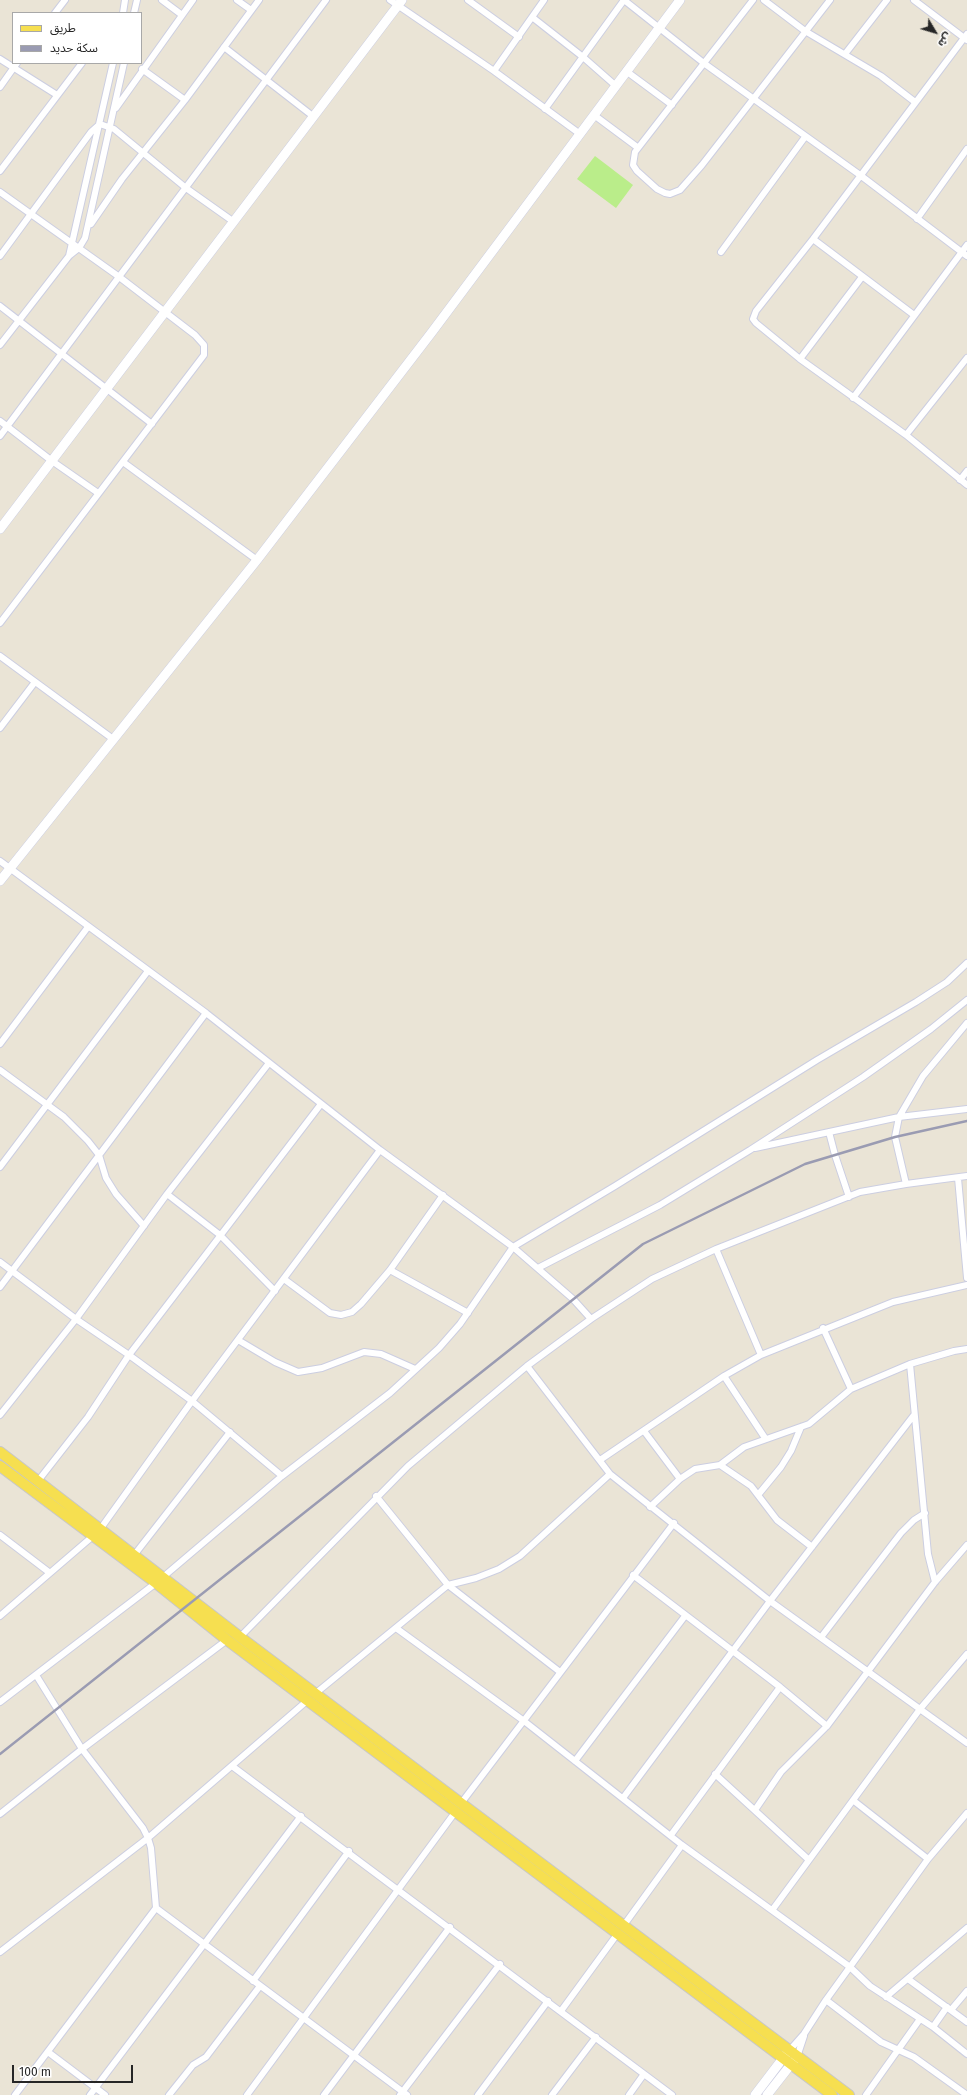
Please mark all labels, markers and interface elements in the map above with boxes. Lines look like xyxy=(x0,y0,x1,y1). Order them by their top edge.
legend xyxy=(12,12,142,64)
north arrow xyxy=(915,12,955,52)
text: طريق xyxy=(50,21,76,35)
text: ش xyxy=(935,30,955,50)
text: سكة حديد xyxy=(50,41,98,55)
scale bar xyxy=(14,2057,135,2083)
text: 100 m xyxy=(19,2065,51,2079)

